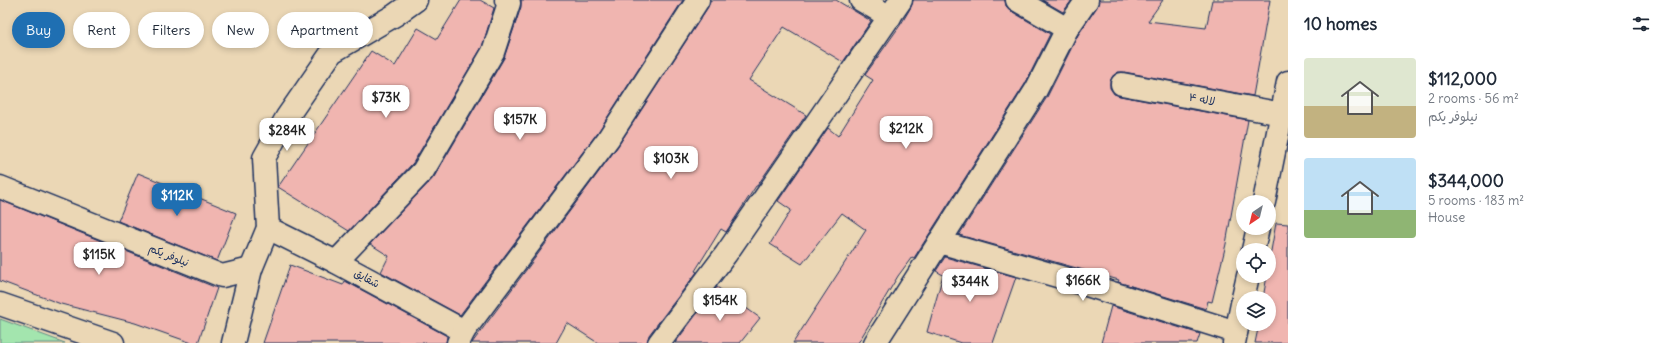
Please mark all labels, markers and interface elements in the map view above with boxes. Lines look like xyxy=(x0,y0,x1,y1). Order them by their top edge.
chip: Buy xyxy=(12,12,65,48)
chip: Rent xyxy=(73,12,130,48)
chip: Filters xyxy=(138,12,204,48)
chip: New xyxy=(212,12,269,48)
chip: Apartment xyxy=(277,12,373,48)
text: 10 homes xyxy=(1304,13,1377,35)
icon: filters xyxy=(1630,13,1652,35)
text: $112,000 xyxy=(1428,68,1497,90)
icon: home xyxy=(1336,74,1384,122)
pin: $73K xyxy=(362,85,410,119)
text: $73K xyxy=(372,89,401,106)
street label: لاله ۴ xyxy=(1188,90,1216,108)
text: 2 rooms · 56 m² xyxy=(1428,90,1519,107)
pin: $157K xyxy=(492,107,548,141)
text: نیلوفر یکم xyxy=(1428,108,1478,125)
text: $157K xyxy=(503,111,537,128)
pin: $212K xyxy=(878,116,934,150)
pin: $284K xyxy=(259,118,315,152)
text: $212K xyxy=(889,120,923,137)
text: $284K xyxy=(268,122,306,139)
pin: $103K xyxy=(643,146,699,180)
text: $103K xyxy=(653,150,689,167)
text: $344,000 xyxy=(1428,170,1504,192)
icon: home xyxy=(1336,174,1384,222)
pin: $112K xyxy=(149,183,205,217)
text: $112K xyxy=(161,187,193,204)
text: 5 rooms · 183 m² xyxy=(1428,192,1524,209)
north arrow xyxy=(1236,195,1276,235)
map controls xyxy=(1236,195,1276,331)
text: House xyxy=(1428,209,1465,226)
street label: نیلوفر یکم xyxy=(146,241,191,271)
pin: $115K xyxy=(71,242,127,276)
button: locate xyxy=(1236,243,1276,283)
text: $115K xyxy=(83,246,115,263)
street label: شقایق xyxy=(352,265,382,291)
pin: $166K xyxy=(1055,268,1111,302)
pin: $344K xyxy=(942,269,998,303)
text: $166K xyxy=(1065,272,1101,289)
text: $344K xyxy=(951,273,989,290)
pin: $154K xyxy=(692,288,748,322)
button: layers xyxy=(1236,291,1276,331)
text: $154K xyxy=(702,292,738,309)

